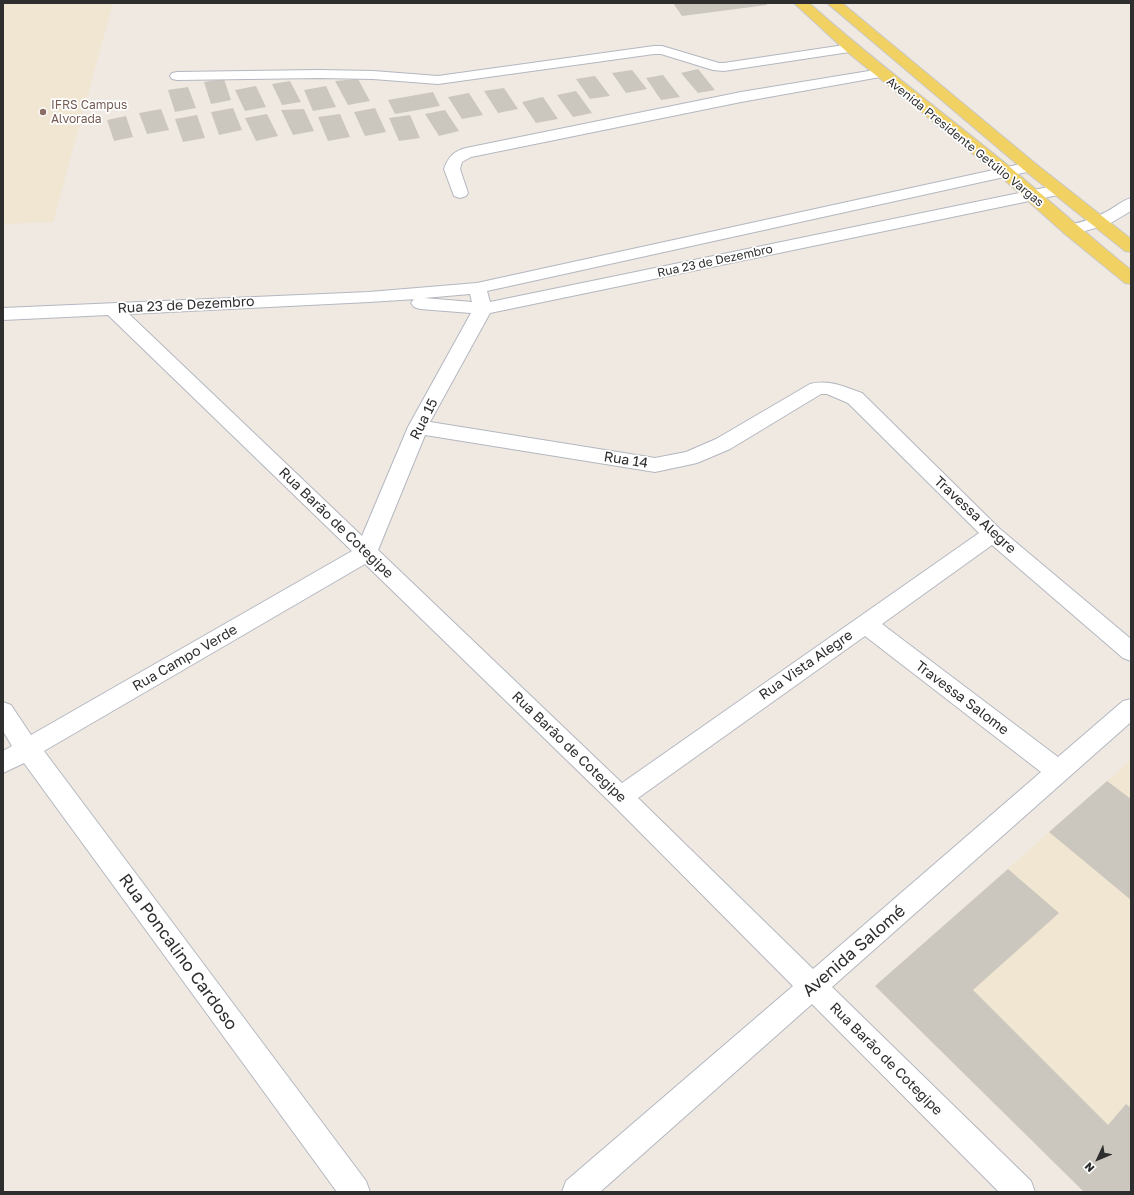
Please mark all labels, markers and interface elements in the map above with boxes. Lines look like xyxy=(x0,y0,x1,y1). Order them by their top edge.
street label: Avenida Presidente Getúlio Vargas xyxy=(884,74,1046,210)
place label: IFRS Campus Alvorada xyxy=(51,98,127,126)
marker: IFRS Campus Alvorada xyxy=(38,107,48,117)
street label: Rua 23 de Dezembro xyxy=(656,242,774,280)
street label: Rua 23 de Dezembro xyxy=(117,293,255,317)
street label: Rua 15 xyxy=(407,396,441,442)
street label: Rua 14 xyxy=(603,448,649,472)
street label: Rua Barão de Cotegipe xyxy=(275,464,397,582)
street label: Travessa Alegre xyxy=(931,473,1019,557)
street label: Rua Campo Verde xyxy=(130,621,240,695)
street label: Rua Vista Alegre xyxy=(756,626,856,704)
street label: Travessa Salome xyxy=(912,657,1012,739)
street label: Rua Barão de Cotegipe xyxy=(508,688,630,806)
street label: Rua Poncalino Cardoso xyxy=(114,870,242,1034)
street label: Avenida Salomé xyxy=(798,901,910,1001)
street label: Rua Barão de Cotegipe xyxy=(826,999,946,1119)
north arrow xyxy=(1078,1139,1118,1179)
text: N xyxy=(1081,1160,1097,1175)

